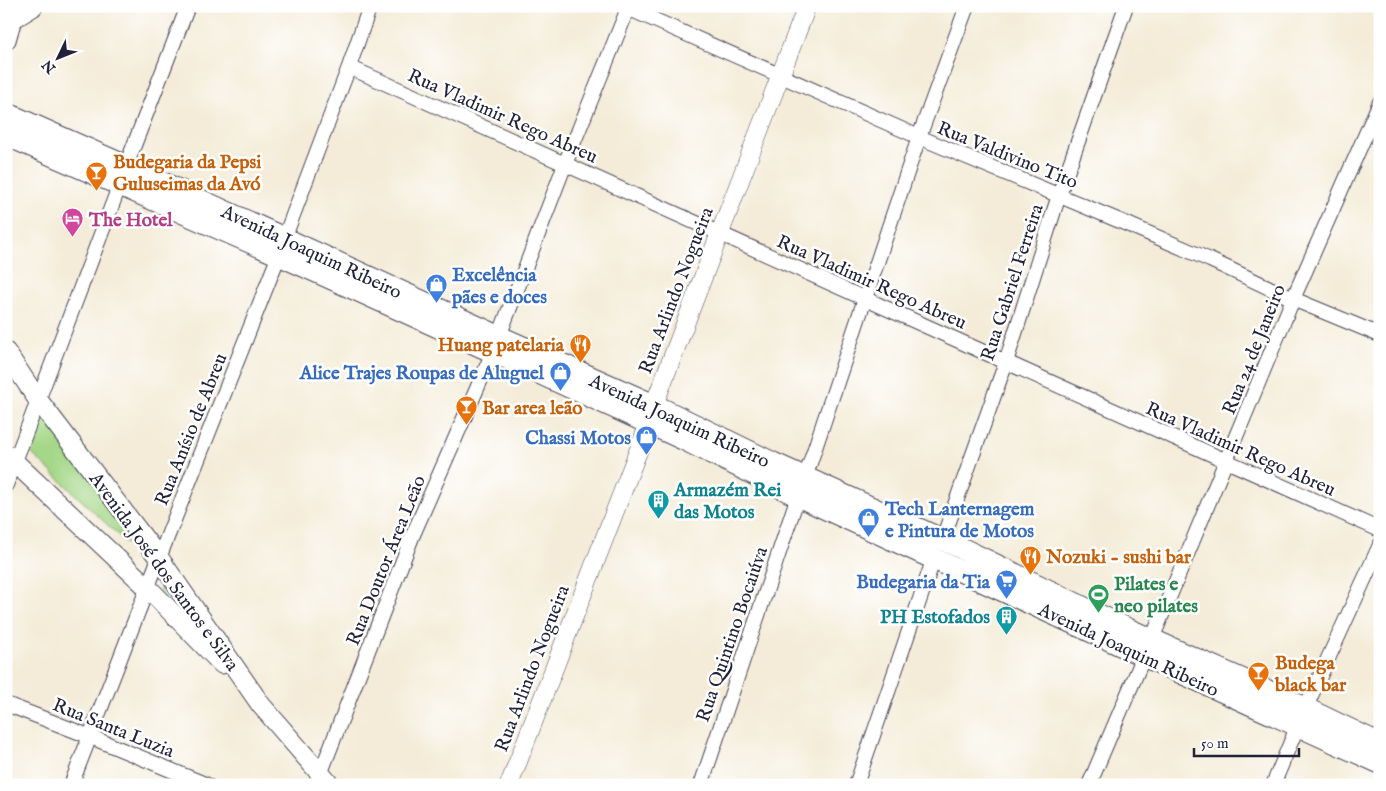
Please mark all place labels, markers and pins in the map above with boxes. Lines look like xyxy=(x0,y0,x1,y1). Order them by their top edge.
place label: Budegaria da Pepsi Guluseimas da Avó xyxy=(113,151,261,197)
bar icon: Budegaria da Pepsi Guluseimas da Avó xyxy=(85,160,109,191)
hotel icon: The Hotel xyxy=(61,207,85,238)
place label: The Hotel xyxy=(88,209,173,233)
place label: Excelência pães e doces xyxy=(451,264,547,310)
shop icon: Excelência pães e doces xyxy=(424,273,448,304)
restaurant icon: Huang patelaria xyxy=(568,332,592,363)
place label: Huang patelaria xyxy=(438,334,565,358)
shop icon: Alice Trajes Roupas de Aluguel xyxy=(548,360,572,391)
place label: Alice Trajes Roupas de Aluguel xyxy=(299,362,545,386)
bar icon: Bar area leão xyxy=(454,395,478,426)
place label: Bar area leão xyxy=(482,397,582,421)
shop icon: Chassi Motos xyxy=(635,425,659,456)
place label: Chassi Motos xyxy=(525,427,631,451)
place label: Armazém Rei das Motos xyxy=(673,479,781,525)
building icon: Armazém Rei das Motos xyxy=(646,488,670,519)
place label: Tech Lanternagem e Pintura de Motos xyxy=(884,498,1035,544)
shop icon: Tech Lanternagem e Pintura de Motos xyxy=(857,507,881,538)
restaurant icon: Nozuki - sushi bar xyxy=(1018,544,1042,575)
place label: Nozuki - sushi bar xyxy=(1045,546,1192,570)
supermarket icon: Budegaria da Tia xyxy=(994,569,1018,600)
place label: Budegaria da Tia xyxy=(856,571,991,595)
place label: Pilates e neo pilates xyxy=(1114,573,1198,619)
sports icon: Pilates e neo pilates xyxy=(1086,582,1110,613)
building icon: PH Estofados xyxy=(994,604,1018,635)
place label: PH Estofados xyxy=(880,606,990,630)
place label: Budega black bar xyxy=(1274,652,1347,698)
bar icon: Budega black bar xyxy=(1247,661,1271,692)

